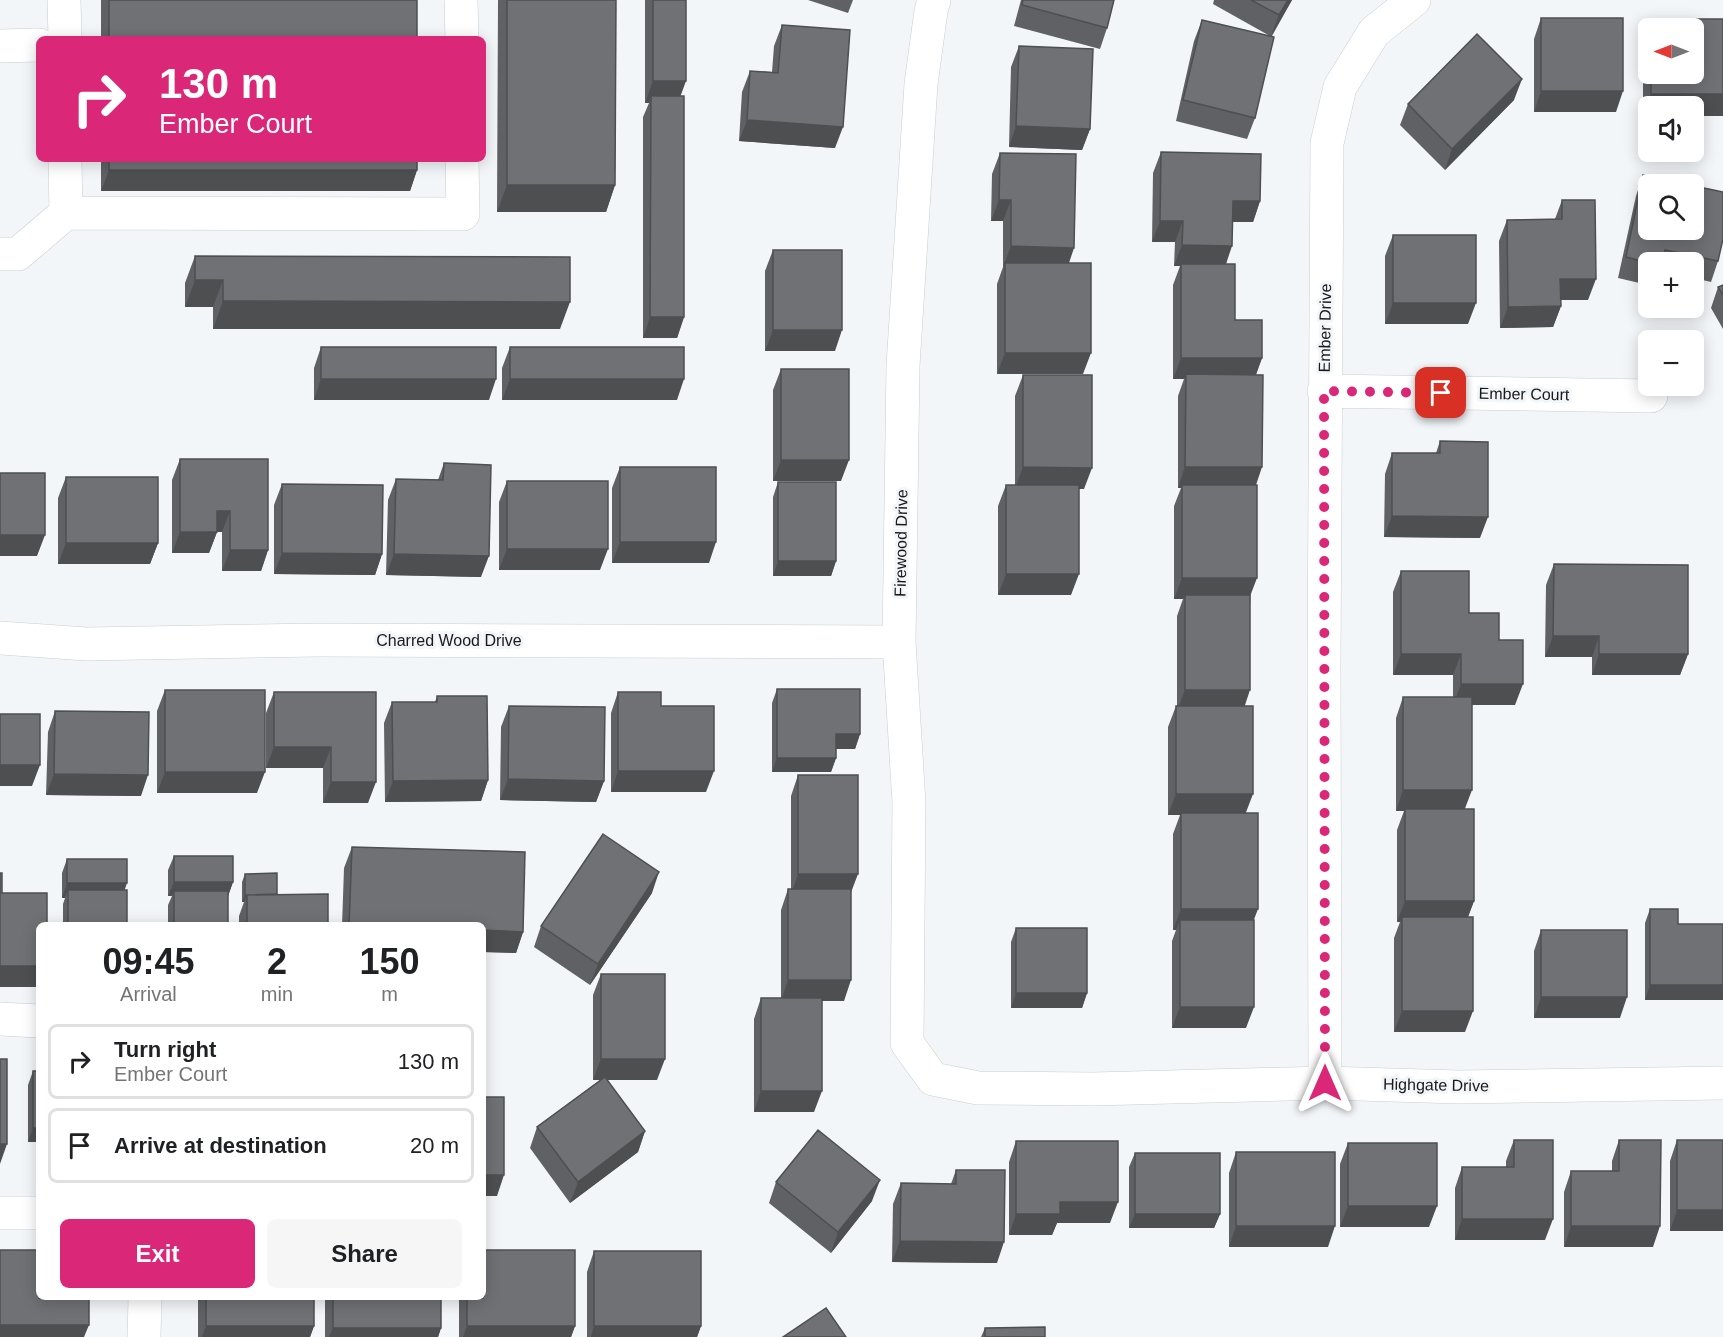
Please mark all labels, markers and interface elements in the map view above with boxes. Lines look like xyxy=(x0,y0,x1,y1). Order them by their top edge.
north arrow xyxy=(1638,18,1704,84)
map controls xyxy=(1638,18,1704,396)
icon: right xyxy=(60,60,138,138)
text: 130 m xyxy=(159,60,278,107)
button: sound xyxy=(1638,96,1704,162)
text: Ember Court xyxy=(159,109,312,139)
button: search xyxy=(1638,174,1704,240)
button: + xyxy=(1638,252,1704,318)
street label: Ember Drive xyxy=(1316,283,1334,373)
button: − xyxy=(1638,330,1704,396)
pin xyxy=(1415,367,1466,418)
icon: arrive xyxy=(1424,376,1457,409)
street label: Ember Court xyxy=(1479,385,1570,403)
street label: Firewood Drive xyxy=(892,489,910,597)
street label: Charred Wood Drive xyxy=(376,632,522,649)
text: 09:45 xyxy=(102,941,194,982)
text: 2 xyxy=(267,941,287,982)
text: 150 xyxy=(359,941,420,982)
text: Arrival xyxy=(120,983,177,1005)
text: min xyxy=(261,983,293,1005)
text: m xyxy=(381,983,398,1005)
text: Turn right xyxy=(114,1037,216,1062)
icon: right xyxy=(63,1045,96,1078)
text: 130 m xyxy=(398,1049,459,1074)
position arrow xyxy=(1293,1051,1357,1115)
text: Ember Court xyxy=(114,1063,227,1085)
street label: Highgate Drive xyxy=(1383,1076,1489,1094)
icon: arrive xyxy=(63,1129,96,1162)
text: Arrive at destination xyxy=(114,1133,327,1158)
text: 20 m xyxy=(410,1133,459,1158)
button: Exit xyxy=(60,1219,255,1288)
button: Share xyxy=(267,1219,462,1288)

